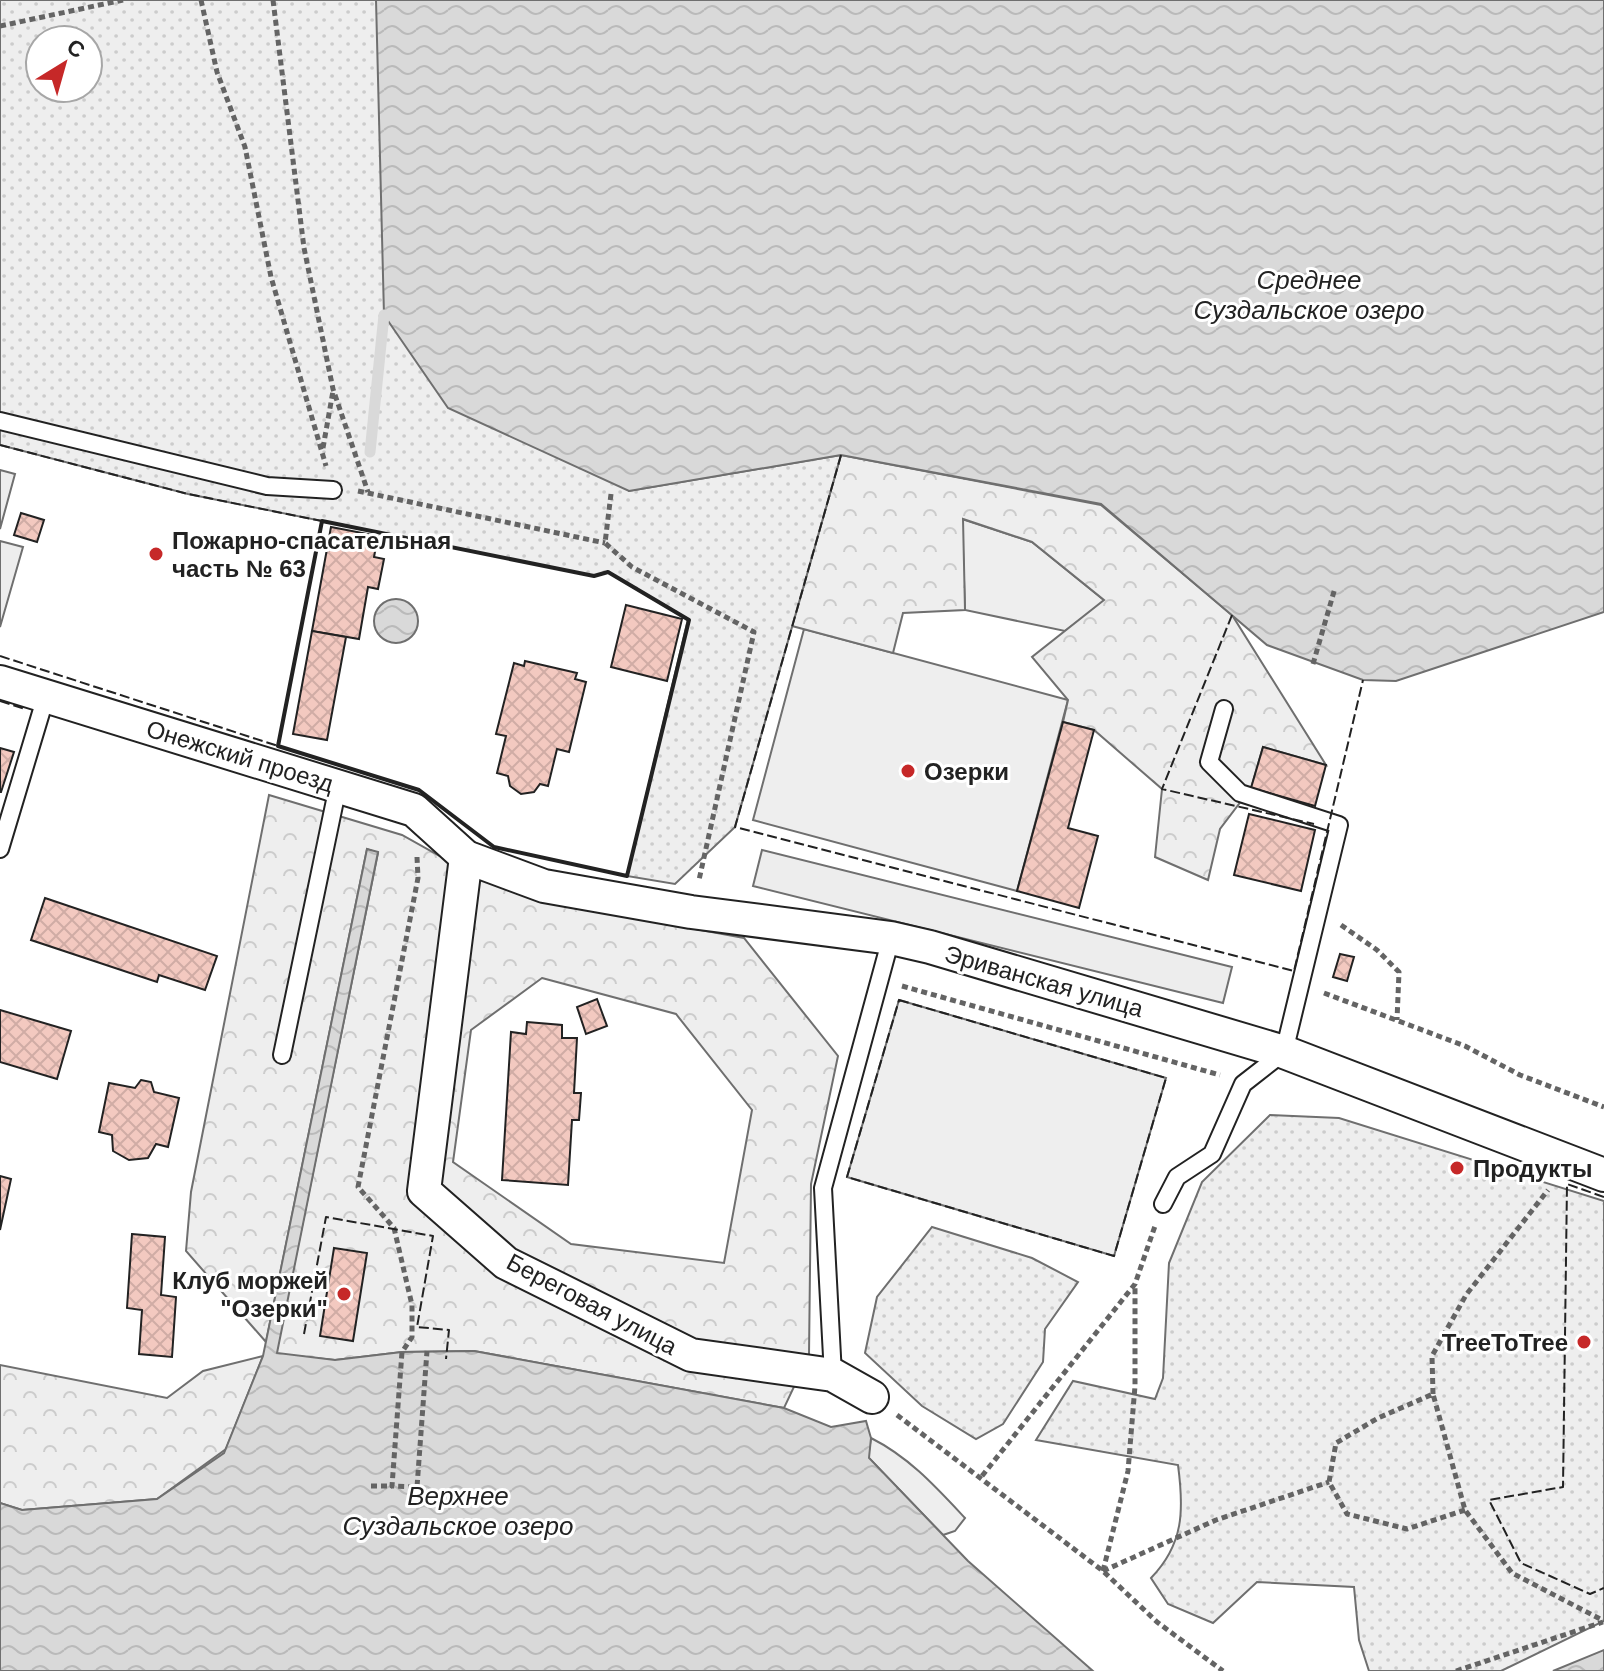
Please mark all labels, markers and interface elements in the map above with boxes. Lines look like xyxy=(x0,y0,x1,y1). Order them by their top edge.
north arrow xyxy=(24,24,104,104)
text: С xyxy=(62,34,90,63)
water label: Среднее Суздальское озеро xyxy=(1194,265,1424,325)
place label: Пожарно-спасательная часть № 63 xyxy=(172,527,451,582)
marker: Пожарно-спасательная часть № 63 xyxy=(147,545,165,563)
street label: Онежский проезд xyxy=(143,715,337,797)
place label: Озерки xyxy=(924,758,1009,785)
marker: Озерки xyxy=(899,762,917,780)
street label: Эриванская улица xyxy=(942,940,1147,1022)
place label: Продукты xyxy=(1473,1155,1592,1182)
marker: Продукты xyxy=(1448,1159,1466,1177)
street label: Береговая улица xyxy=(502,1248,682,1361)
place label: Клуб моржей "Озерки" xyxy=(172,1267,328,1322)
marker: Клуб моржей "Озерки" xyxy=(335,1285,353,1303)
place label: TreeToTree xyxy=(1442,1329,1568,1356)
marker: TreeToTree xyxy=(1575,1333,1593,1351)
water label: Верхнее Суздальское озеро xyxy=(343,1481,573,1541)

